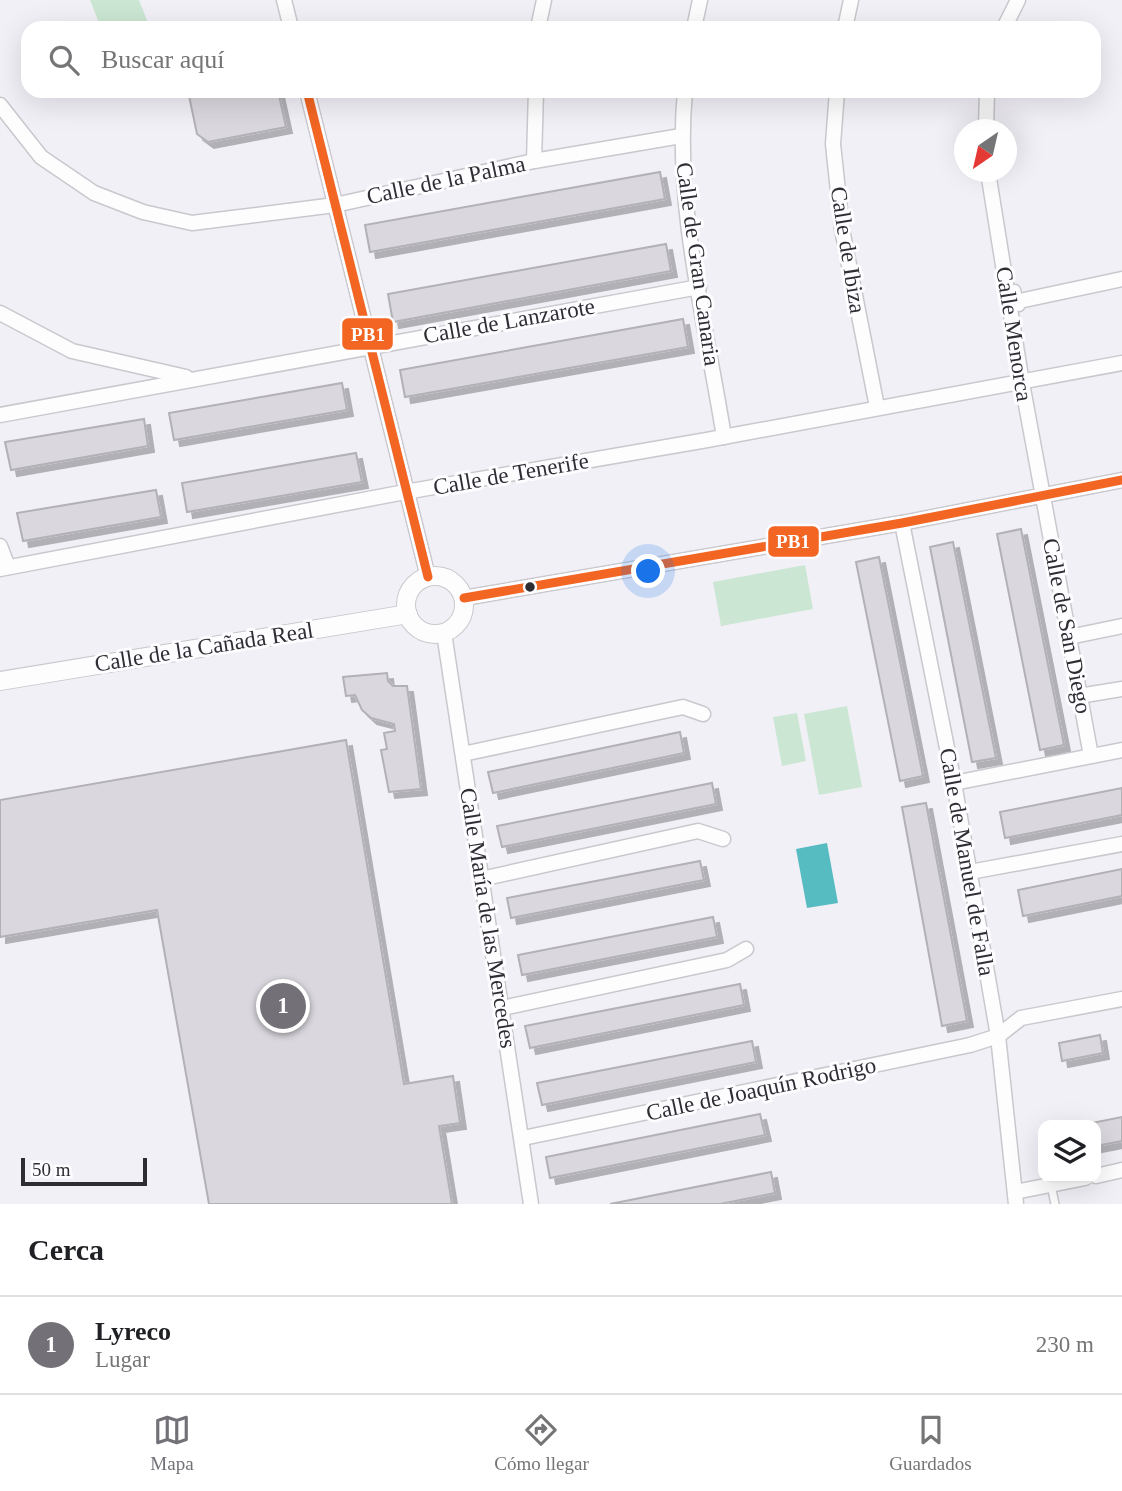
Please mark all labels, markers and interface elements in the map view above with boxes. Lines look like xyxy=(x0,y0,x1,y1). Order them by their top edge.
search box xyxy=(21,21,1101,98)
icon: search xyxy=(45,41,83,79)
text: Buscar aquí xyxy=(101,45,224,74)
north arrow xyxy=(954,119,1017,182)
street label: Calle de la Palma xyxy=(364,151,528,209)
street label: Calle de Gran Canaria xyxy=(671,161,725,367)
street label: Calle de Ibiza xyxy=(826,185,870,315)
street label: Calle Menorca xyxy=(991,265,1037,403)
street label: Calle de Lanzarote xyxy=(421,294,597,348)
line badge: PB1 xyxy=(341,317,394,351)
text: PB1 xyxy=(351,324,385,345)
street label: Calle de Tenerife xyxy=(431,448,591,500)
line badge: PB1 xyxy=(767,525,820,558)
text: PB1 xyxy=(776,531,810,552)
street label: Calle de San Diego xyxy=(1038,536,1096,716)
your location xyxy=(631,554,665,588)
unlabelled marker xyxy=(523,580,537,594)
street label: Calle de la Cañada Real xyxy=(93,617,315,677)
street label: Calle de Manuel de Falla xyxy=(935,746,999,978)
street label: Calle María de las Mercedes xyxy=(455,786,521,1050)
pin: 1 xyxy=(260,980,306,1032)
street label: Calle de Joaquín Rodrigo xyxy=(644,1052,878,1126)
map controls xyxy=(1038,1120,1101,1183)
button: layers xyxy=(1038,1120,1101,1183)
scale bar xyxy=(21,1155,147,1187)
text: 50 m xyxy=(32,1159,71,1180)
text: Cerca xyxy=(28,1233,104,1266)
text: Lyreco xyxy=(95,1317,171,1346)
text: 1 xyxy=(45,1332,57,1357)
text: 230 m xyxy=(1036,1332,1094,1357)
text: Lugar xyxy=(95,1347,150,1372)
tab: Mapa xyxy=(150,1411,194,1475)
tab: Cómo llegar xyxy=(494,1411,589,1475)
tab: Guardados xyxy=(889,1411,972,1475)

